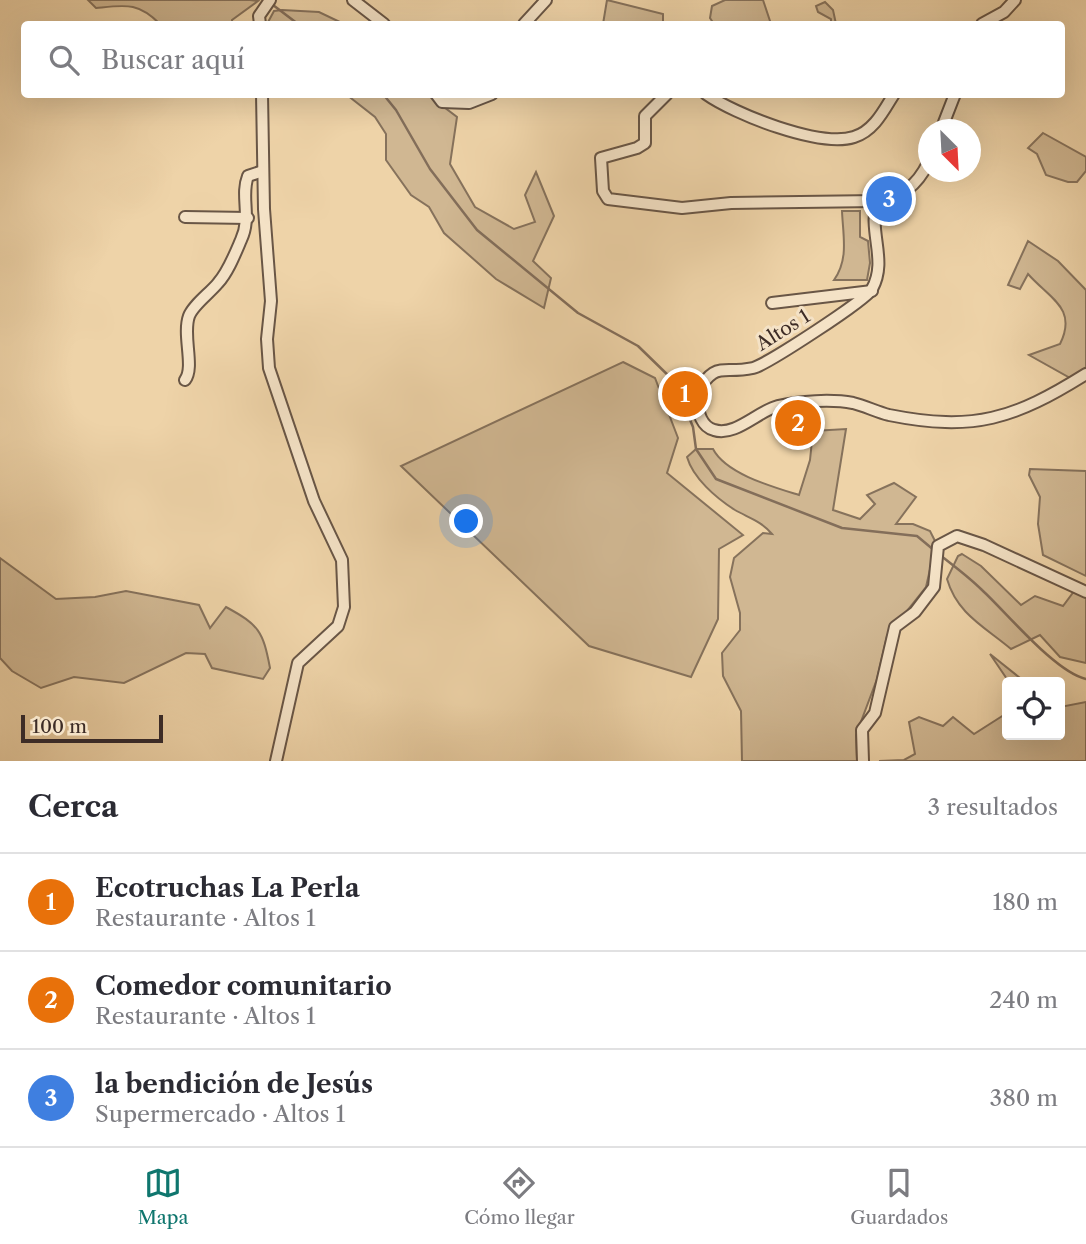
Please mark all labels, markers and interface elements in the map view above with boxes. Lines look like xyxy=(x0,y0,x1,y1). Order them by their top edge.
search box xyxy=(21,21,1065,98)
icon: search xyxy=(45,41,83,79)
text: Buscar aquí xyxy=(101,44,245,76)
north arrow xyxy=(918,119,981,182)
pin: 3 xyxy=(866,173,912,225)
street label: Altos 1 xyxy=(751,305,814,356)
pin: 1 xyxy=(662,368,708,420)
pin: 2 xyxy=(775,397,821,449)
your location xyxy=(449,504,483,538)
map controls xyxy=(1002,677,1065,740)
button: locate xyxy=(1002,677,1065,740)
scale bar xyxy=(21,712,163,744)
text: 100 m xyxy=(32,715,87,738)
text: Cerca xyxy=(28,788,118,825)
text: 3 resultados xyxy=(928,793,1058,821)
text: Ecotruchas La Perla xyxy=(95,872,360,904)
text: 1 xyxy=(46,888,56,916)
text: 180 m xyxy=(993,888,1058,916)
text: Restaurante · Altos 1 xyxy=(95,904,316,932)
text: Comedor comunitario xyxy=(95,970,392,1002)
text: 2 xyxy=(44,986,58,1014)
text: 240 m xyxy=(989,986,1058,1014)
text: Restaurante · Altos 1 xyxy=(95,1002,316,1030)
text: la bendición de Jesús xyxy=(95,1068,373,1100)
text: 3 xyxy=(45,1084,58,1112)
text: 380 m xyxy=(990,1084,1058,1112)
text: Supermercado · Altos 1 xyxy=(95,1100,345,1128)
tab: Mapa xyxy=(138,1164,189,1229)
tab: Cómo llegar xyxy=(464,1164,575,1229)
tab: Guardados xyxy=(850,1164,948,1229)

